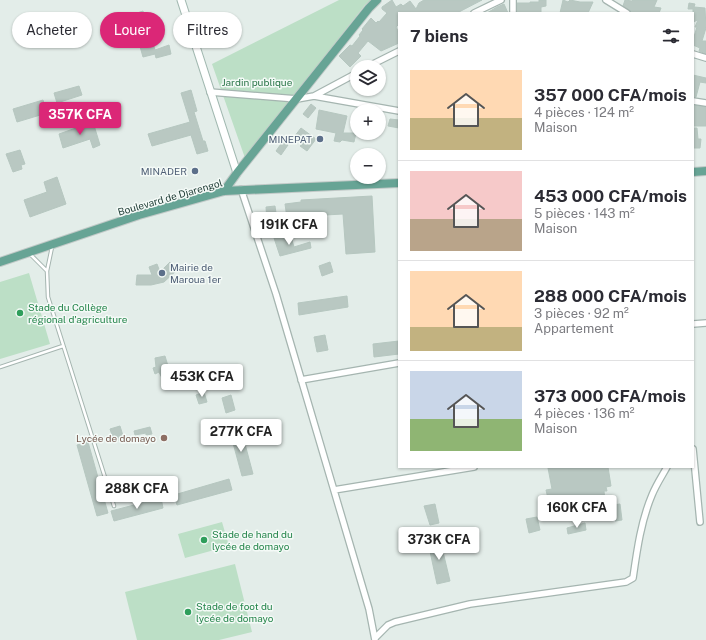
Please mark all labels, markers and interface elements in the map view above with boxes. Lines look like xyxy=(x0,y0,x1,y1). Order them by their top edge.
chip: Acheter xyxy=(12,12,92,48)
chip: Louer xyxy=(100,12,165,48)
chip: Filtres xyxy=(173,12,242,48)
icon: filters xyxy=(660,25,682,47)
text: 7 biens xyxy=(410,26,468,46)
map controls xyxy=(350,60,386,184)
button: layers xyxy=(350,60,386,96)
park label: Jardin publique xyxy=(222,76,293,88)
text: 357 000 CFA/mois xyxy=(534,85,687,105)
icon: home xyxy=(442,86,490,134)
pin: 357K CFA xyxy=(39,102,121,136)
button: + xyxy=(350,104,386,140)
text: 4 pièces · 124 m² xyxy=(534,105,634,120)
text: 357K CFA xyxy=(48,107,112,122)
text: Maison xyxy=(534,120,577,135)
place label: MINEPAT xyxy=(269,133,312,145)
marker: MINEPAT xyxy=(315,134,325,144)
button: − xyxy=(350,148,386,184)
place label: MINADER xyxy=(141,165,187,177)
marker: MINADER xyxy=(190,166,200,176)
street label: Boulevard de Djarengol xyxy=(116,176,224,218)
text: 453 000 CFA/mois xyxy=(534,186,687,206)
icon: home xyxy=(442,187,490,235)
text: 5 pièces · 143 m² xyxy=(534,206,635,221)
pin: 191K CFA xyxy=(248,212,330,246)
text: 191K CFA xyxy=(260,217,318,232)
text: Maison xyxy=(534,221,577,236)
place label: Mairie de Maroua 1er xyxy=(170,261,221,285)
marker: Mairie de Maroua 1er xyxy=(157,268,167,278)
text: 288 000 CFA/mois xyxy=(534,286,687,306)
icon: home xyxy=(442,287,490,335)
place label: Stade du Collège régional d'agriculture xyxy=(28,301,128,325)
text: 3 pièces · 92 m² xyxy=(534,306,629,321)
marker: Stade du Collège régional d'agriculture xyxy=(15,308,25,318)
text: Appartement xyxy=(534,321,614,336)
pin: 453K CFA xyxy=(161,364,243,398)
text: 453K CFA xyxy=(170,369,234,384)
text: 373 000 CFA/mois xyxy=(534,386,686,406)
icon: home xyxy=(442,387,490,435)
text: 4 pièces · 136 m² xyxy=(534,406,634,421)
pin: 277K CFA xyxy=(200,419,282,453)
text: Maison xyxy=(534,421,577,436)
text: 277K CFA xyxy=(210,424,272,439)
place label: Lycée de domayo xyxy=(76,432,156,444)
marker: Lycée de domayo xyxy=(159,433,169,443)
pin: 288K CFA xyxy=(96,476,178,510)
text: 288K CFA xyxy=(105,481,169,496)
pin: 160K CFA xyxy=(536,495,618,529)
text: 160K CFA xyxy=(547,500,607,515)
pin: 373K CFA xyxy=(398,527,480,561)
place label: Stade de hand du lycée de domayo xyxy=(212,528,293,552)
text: 373K CFA xyxy=(407,532,471,547)
marker: Stade de hand du lycée de domayo xyxy=(199,535,209,545)
place label: Stade de foot du lycée de domayo xyxy=(196,600,274,624)
marker: Stade de foot du lycée de domayo xyxy=(183,607,193,617)

